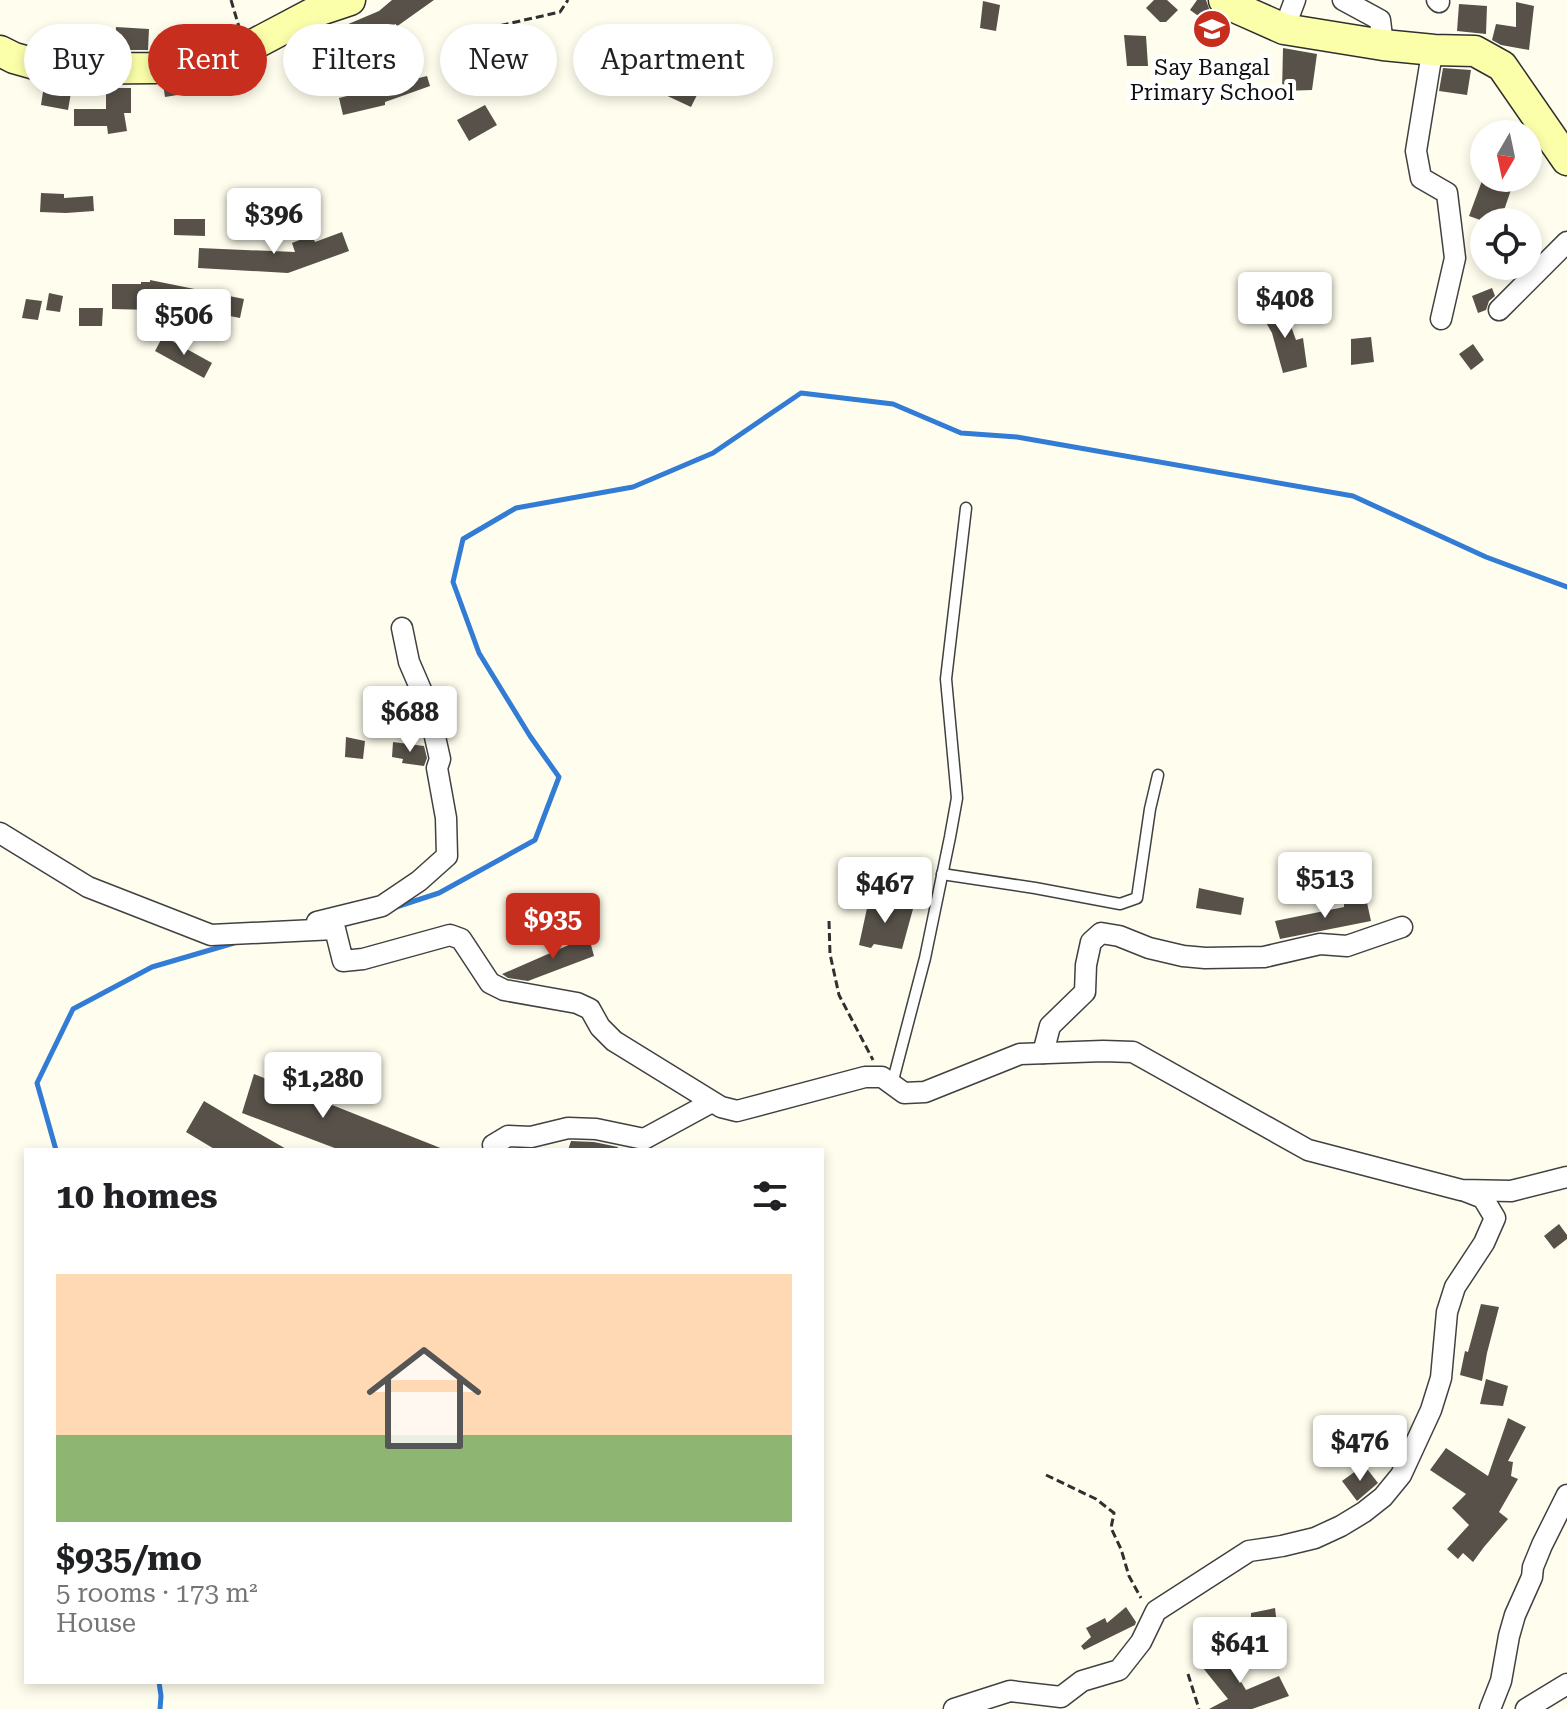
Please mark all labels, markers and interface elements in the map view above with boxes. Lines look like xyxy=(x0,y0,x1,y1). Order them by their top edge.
school or university icon: Say Bangal Primary School xyxy=(1191,8,1233,50)
chip: Buy xyxy=(24,24,132,96)
chip: Rent xyxy=(148,24,267,96)
chip: Filters xyxy=(283,24,424,96)
chip: New xyxy=(440,24,557,96)
chip: Apartment xyxy=(573,24,773,96)
place label: Say Bangal Primary School xyxy=(1130,55,1295,105)
north arrow xyxy=(1470,120,1542,192)
map controls xyxy=(1470,120,1542,280)
pin: $396 xyxy=(227,188,321,256)
text: $396 xyxy=(245,199,303,229)
button: locate xyxy=(1470,208,1542,280)
pin: $408 xyxy=(1238,272,1332,340)
text: $408 xyxy=(1256,283,1314,313)
pin: $506 xyxy=(137,289,231,357)
text: $506 xyxy=(155,300,213,330)
pin: $688 xyxy=(363,686,457,754)
text: $688 xyxy=(381,697,439,727)
pin: $513 xyxy=(1278,852,1372,920)
pin: $467 xyxy=(838,857,932,925)
text: $513 xyxy=(1296,863,1354,893)
text: $467 xyxy=(856,868,914,898)
pin: $935 xyxy=(506,893,600,961)
text: $935 xyxy=(524,904,582,934)
pin: $1,280 xyxy=(258,1052,388,1120)
text: $1,280 xyxy=(282,1063,364,1093)
icon: filters xyxy=(748,1174,792,1218)
text: 10 homes xyxy=(56,1176,218,1216)
icon: home xyxy=(352,1326,496,1470)
pin: $476 xyxy=(1313,1415,1407,1483)
text: $476 xyxy=(1331,1426,1389,1456)
text: $935/mo xyxy=(56,1538,202,1578)
text: 5 rooms · 173 m² xyxy=(56,1578,258,1608)
text: House xyxy=(56,1608,136,1638)
pin: $641 xyxy=(1193,1617,1287,1685)
text: $641 xyxy=(1211,1628,1269,1658)

